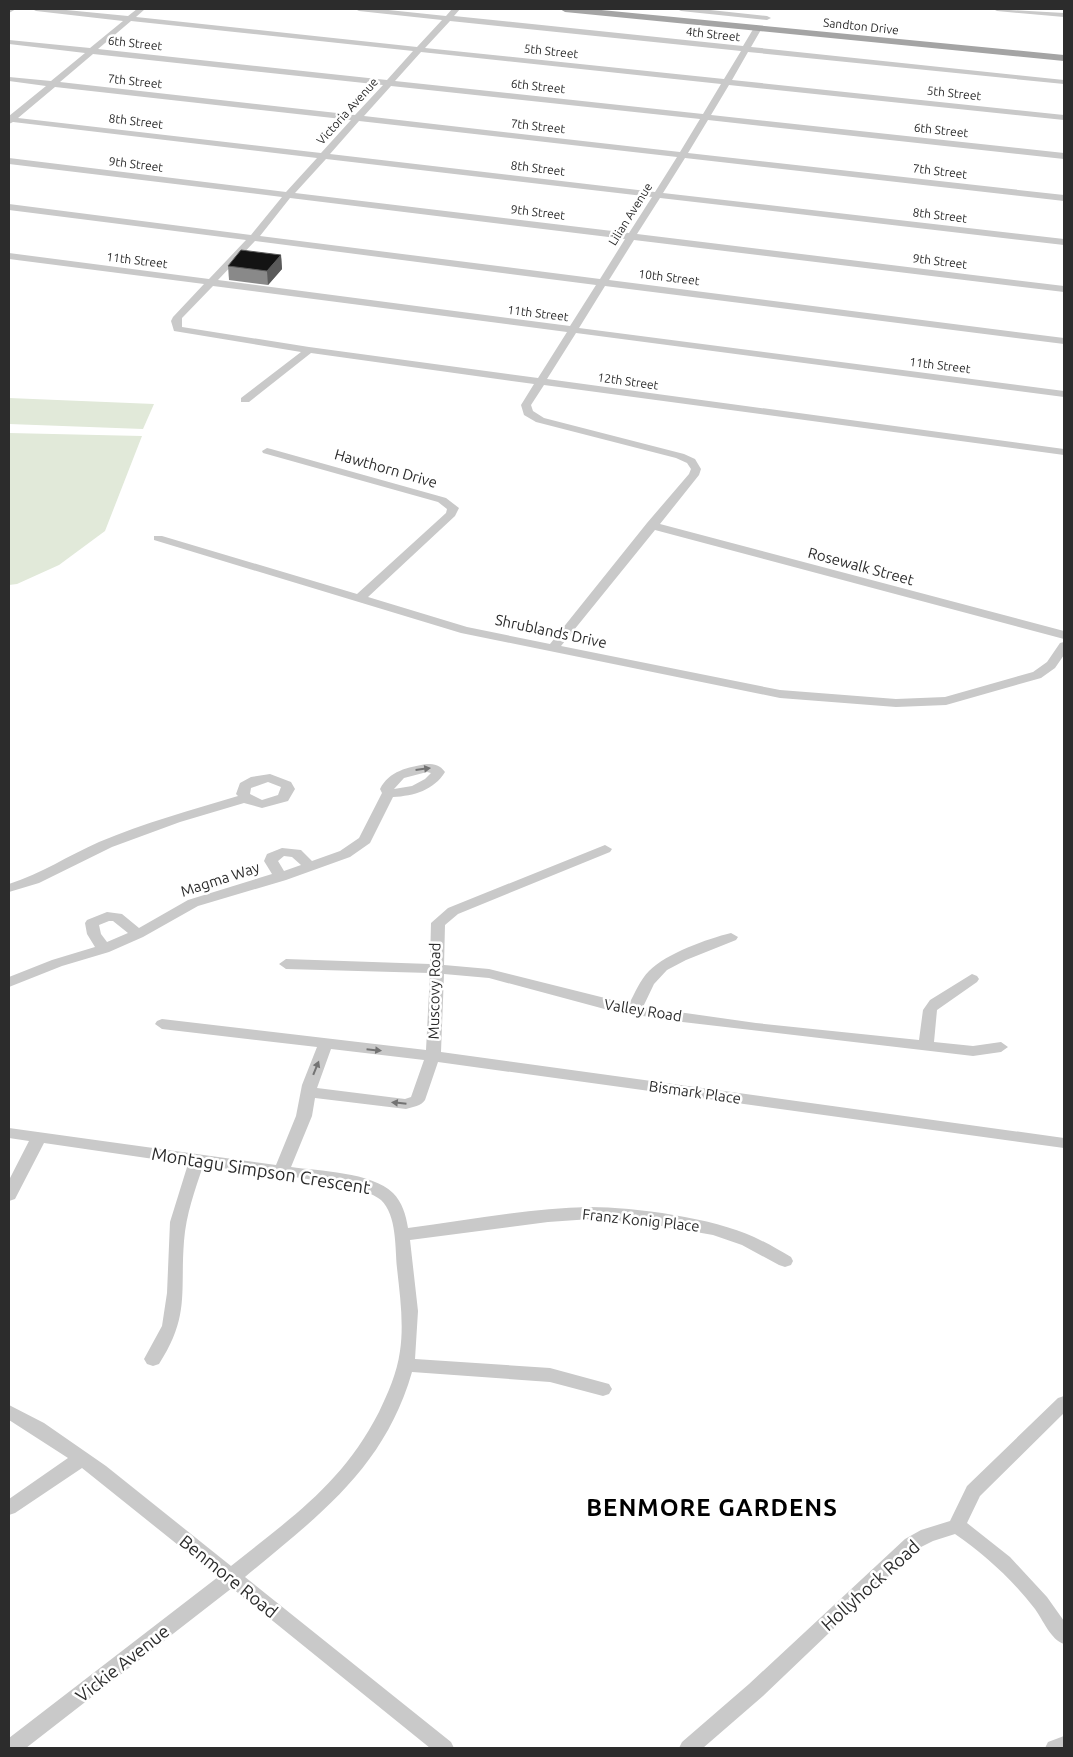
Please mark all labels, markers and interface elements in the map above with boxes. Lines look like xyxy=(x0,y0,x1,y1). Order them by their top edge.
street label: Sandton Drive xyxy=(823,16,899,36)
street label: 4th Street xyxy=(685,25,741,43)
street label: 6th Street xyxy=(107,34,163,52)
street label: 5th Street xyxy=(523,42,579,60)
street label: 7th Street xyxy=(107,72,163,90)
street label: Victoria Avenue xyxy=(314,75,380,147)
street label: 6th Street xyxy=(510,77,566,95)
street label: 5th Street xyxy=(926,84,982,102)
street label: 8th Street xyxy=(108,111,164,131)
street label: 7th Street xyxy=(510,117,566,135)
street label: 6th Street xyxy=(913,121,969,139)
street label: 9th Street xyxy=(108,154,164,174)
street label: 8th Street xyxy=(510,158,566,178)
street label: 7th Street xyxy=(912,161,968,181)
street label: Lilian Avenue xyxy=(606,180,654,248)
street label: 9th Street xyxy=(510,202,566,222)
street label: 8th Street xyxy=(912,205,968,225)
street label: 11th Street xyxy=(106,250,169,270)
street label: 9th Street xyxy=(912,251,968,271)
street label: 10th Street xyxy=(638,267,701,287)
street label: 11th Street xyxy=(507,303,570,323)
street label: 11th Street xyxy=(909,355,972,375)
street label: 12th Street xyxy=(597,370,660,392)
street label: Hawthorn Drive xyxy=(333,445,439,491)
street label: Rosewalk Street xyxy=(806,544,916,588)
street label: Shrublands Drive xyxy=(494,611,608,651)
one-way arrow xyxy=(416,765,432,773)
street label: Magma Way xyxy=(178,858,262,900)
street label: Muscovy Road xyxy=(425,943,443,1039)
street label: Valley Road xyxy=(603,995,683,1025)
one-way arrow xyxy=(366,1046,382,1054)
one-way arrow xyxy=(312,1060,320,1075)
street label: Bismark Place xyxy=(648,1077,742,1107)
one-way arrow xyxy=(391,1099,407,1107)
street label: Montagu Simpson Crescent xyxy=(150,1143,372,1197)
street label: Franz Konig Place xyxy=(582,1205,700,1235)
district label: BENMORE GARDENS xyxy=(586,1494,838,1521)
street label: Benmore Road xyxy=(176,1530,282,1622)
street label: Hollyhock Road xyxy=(817,1536,923,1634)
street label: Vickie Avenue xyxy=(71,1620,173,1706)

